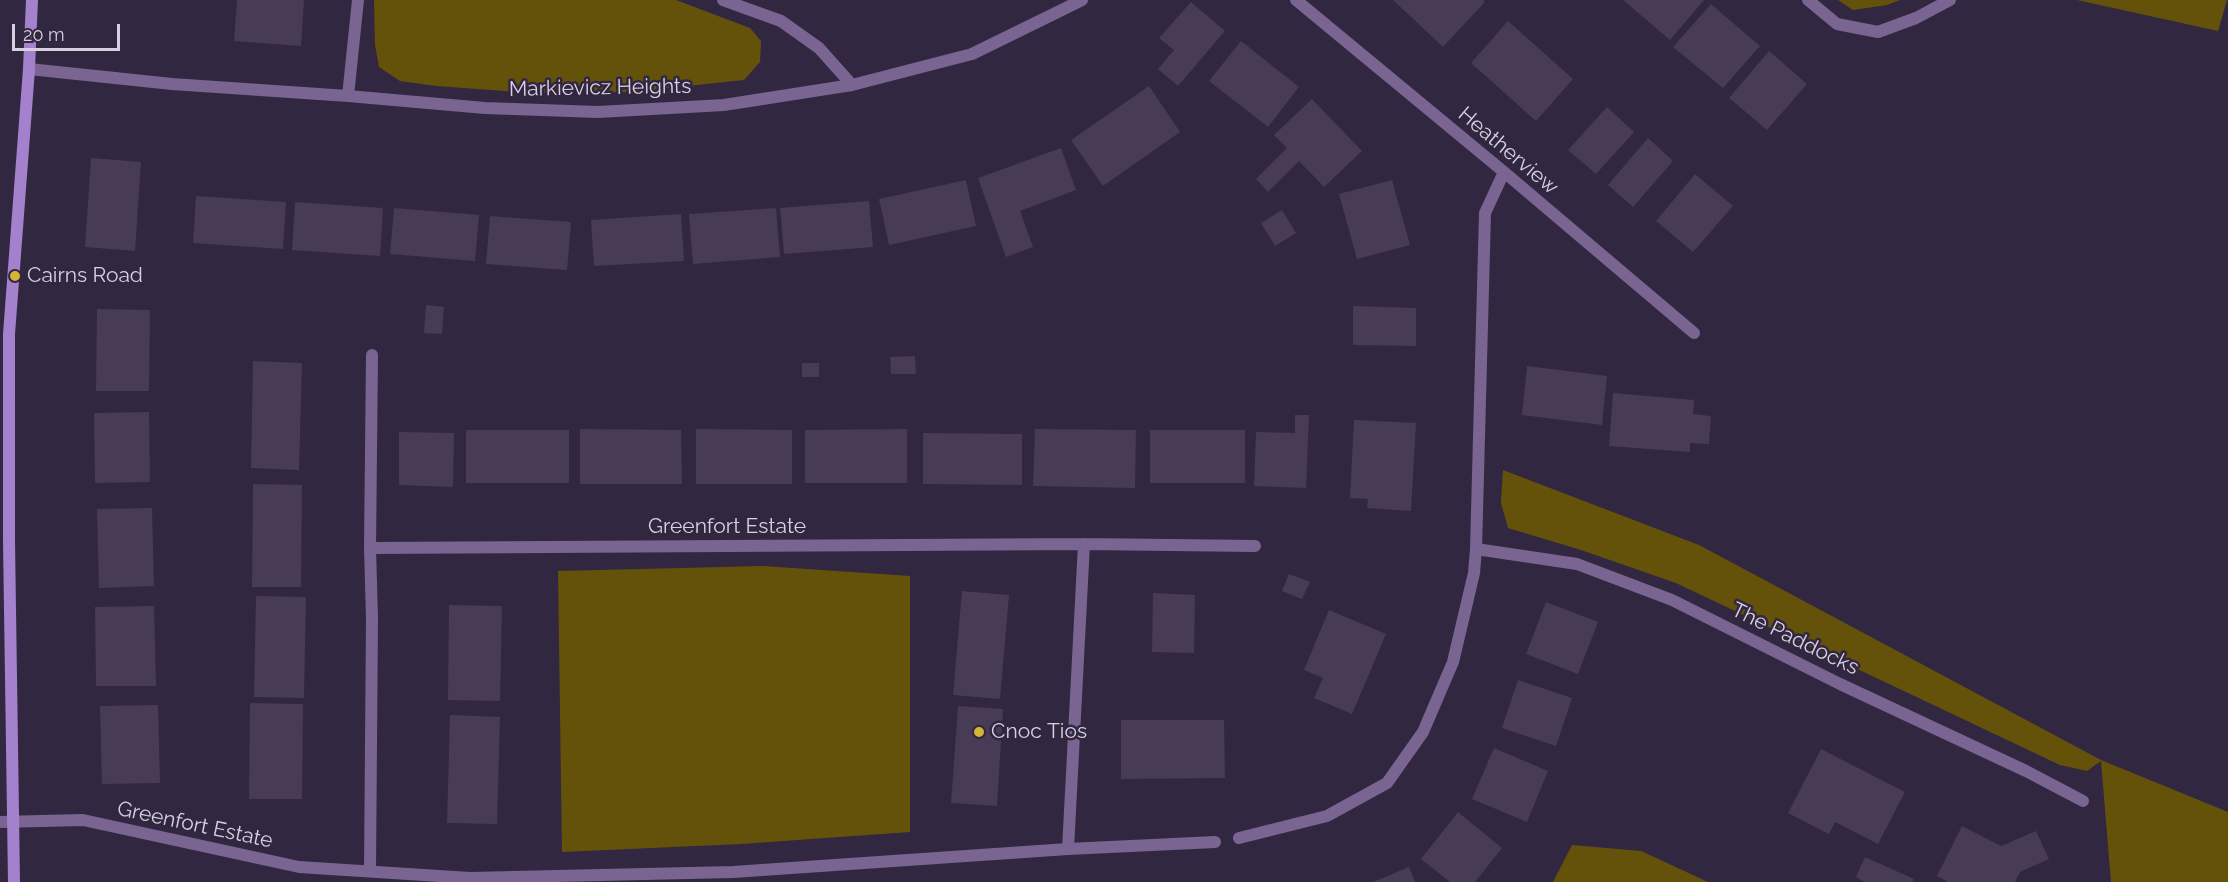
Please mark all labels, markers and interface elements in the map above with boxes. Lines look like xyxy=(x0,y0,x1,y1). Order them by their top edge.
scale bar xyxy=(15,12,123,50)
text: 20 m xyxy=(23,24,65,45)
street label: Markievicz Heights xyxy=(509,74,691,102)
street label: Heatherview xyxy=(1453,102,1563,200)
place label: Cairns Road xyxy=(27,263,143,289)
marker: Cairns Road xyxy=(8,269,22,283)
street label: Greenfort Estate xyxy=(648,514,806,540)
street label: The Paddocks xyxy=(1727,597,1863,681)
place label: Cnoc Tios xyxy=(991,719,1087,745)
marker: Cnoc Tios xyxy=(972,725,986,739)
street label: Greenfort Estate xyxy=(115,796,275,854)

